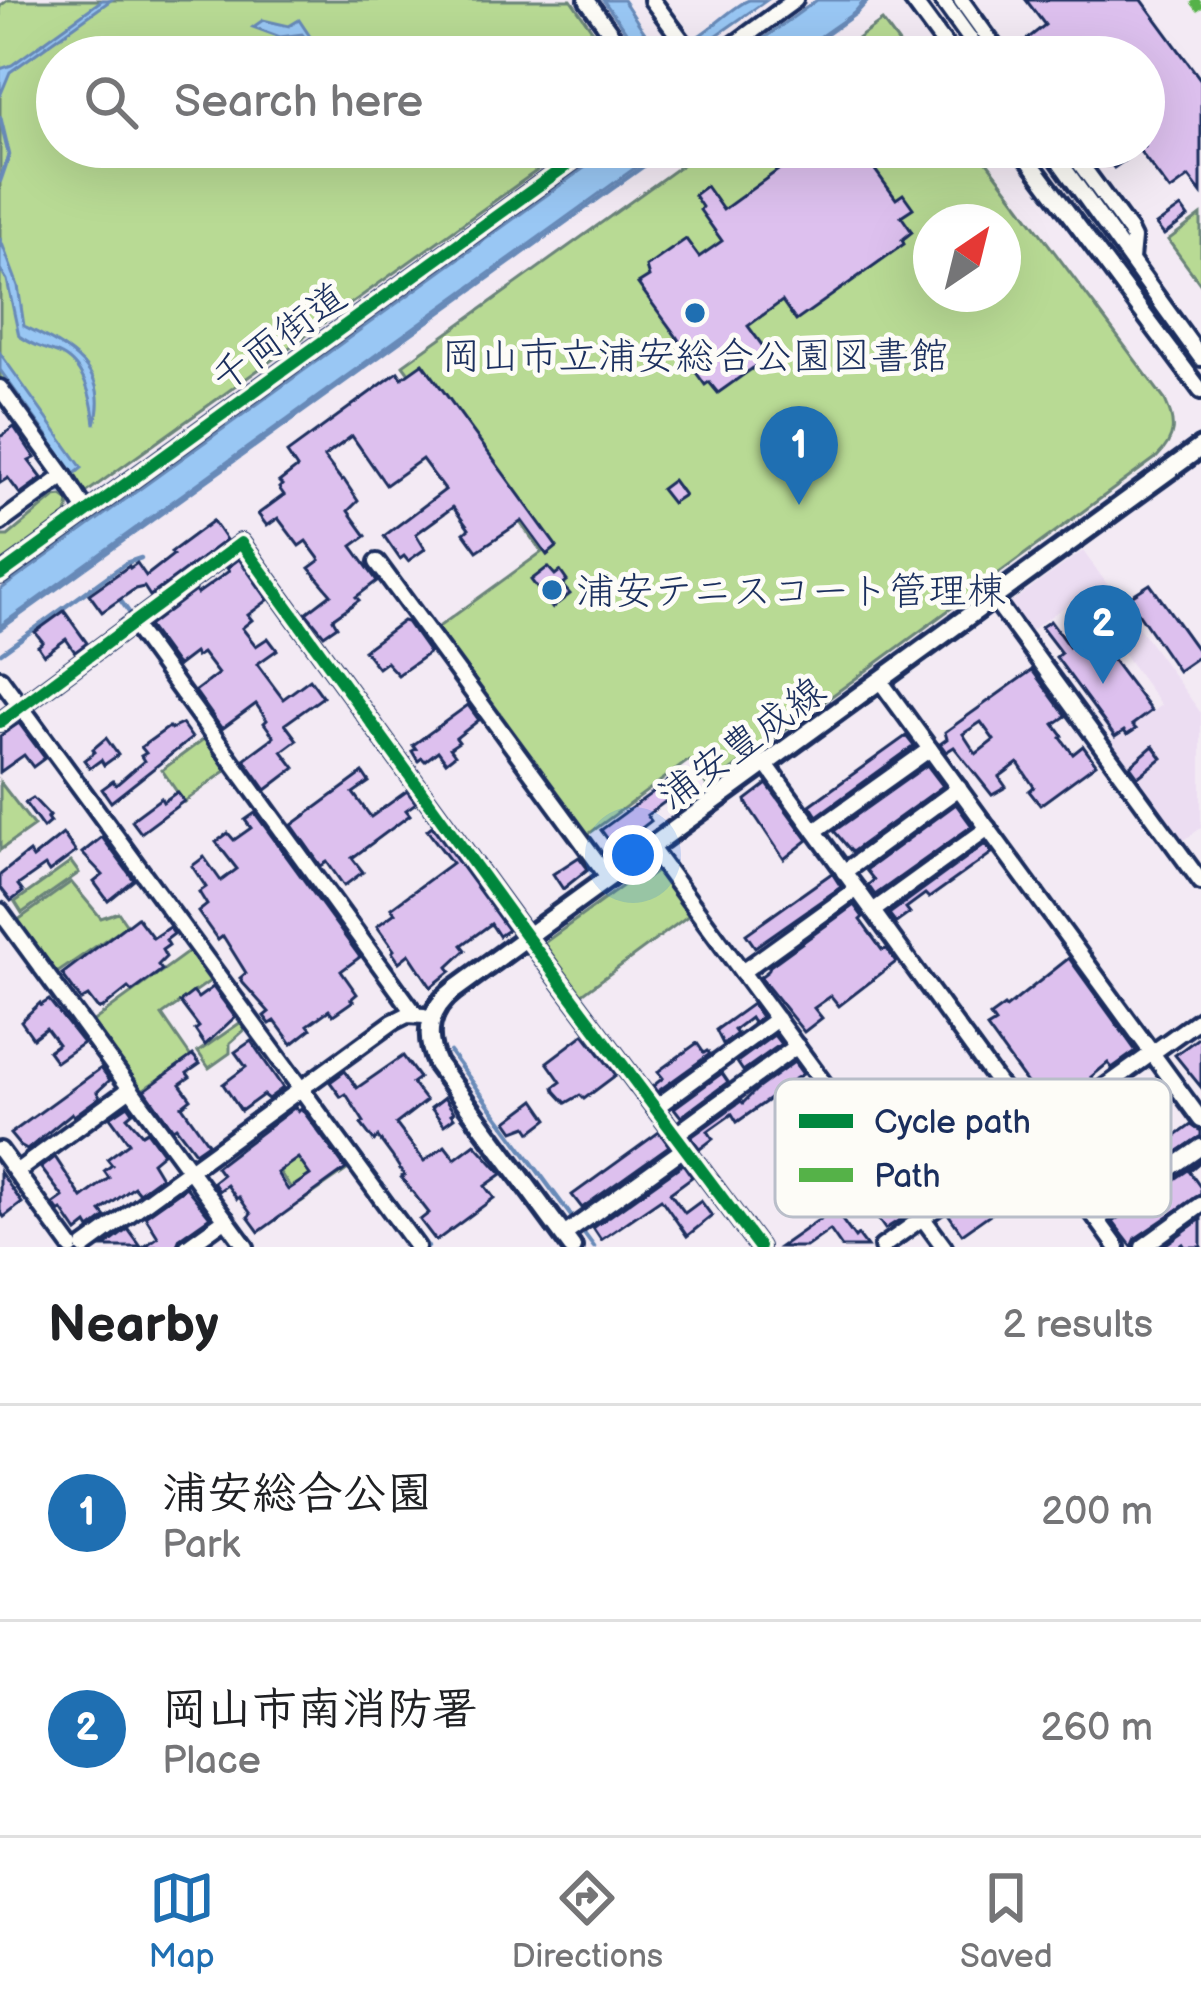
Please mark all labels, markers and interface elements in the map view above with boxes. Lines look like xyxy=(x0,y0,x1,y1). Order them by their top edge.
search box xyxy=(36,36,1165,168)
icon: search xyxy=(78,69,144,135)
text: Search here xyxy=(174,75,423,130)
north arrow xyxy=(913,204,1021,312)
street label: 千両街道 xyxy=(203,273,356,403)
marker: 岡山市立浦安総合公園図書館 xyxy=(682,300,708,326)
place label: 岡山市立浦安総合公園図書館 xyxy=(441,334,949,381)
pin: 1 xyxy=(760,406,838,505)
place label: 浦安テニスコート管理棟 xyxy=(576,569,1006,616)
marker: 浦安テニスコート管理棟 xyxy=(539,577,565,603)
pin: 2 xyxy=(1064,585,1142,684)
street label: 浦安豊成線 xyxy=(650,668,835,820)
your location xyxy=(603,825,663,885)
legend xyxy=(775,1079,1171,1217)
text: Cycle path xyxy=(874,1103,1031,1143)
text: Path xyxy=(874,1157,941,1197)
text: Nearby xyxy=(48,1295,219,1356)
text: 2 results xyxy=(1002,1302,1153,1349)
text: 浦安総合公園 xyxy=(162,1467,432,1522)
text: 1 xyxy=(79,1489,95,1536)
text: 200 m xyxy=(1041,1489,1153,1536)
text: Park xyxy=(162,1522,240,1569)
text: 岡山市南消防署 xyxy=(162,1683,477,1738)
text: 2 xyxy=(75,1705,99,1752)
text: 260 m xyxy=(1040,1705,1153,1752)
text: Place xyxy=(162,1738,261,1785)
tab: Map xyxy=(148,1865,215,1977)
tab: Directions xyxy=(511,1865,663,1977)
tab: Saved xyxy=(960,1865,1053,1977)

